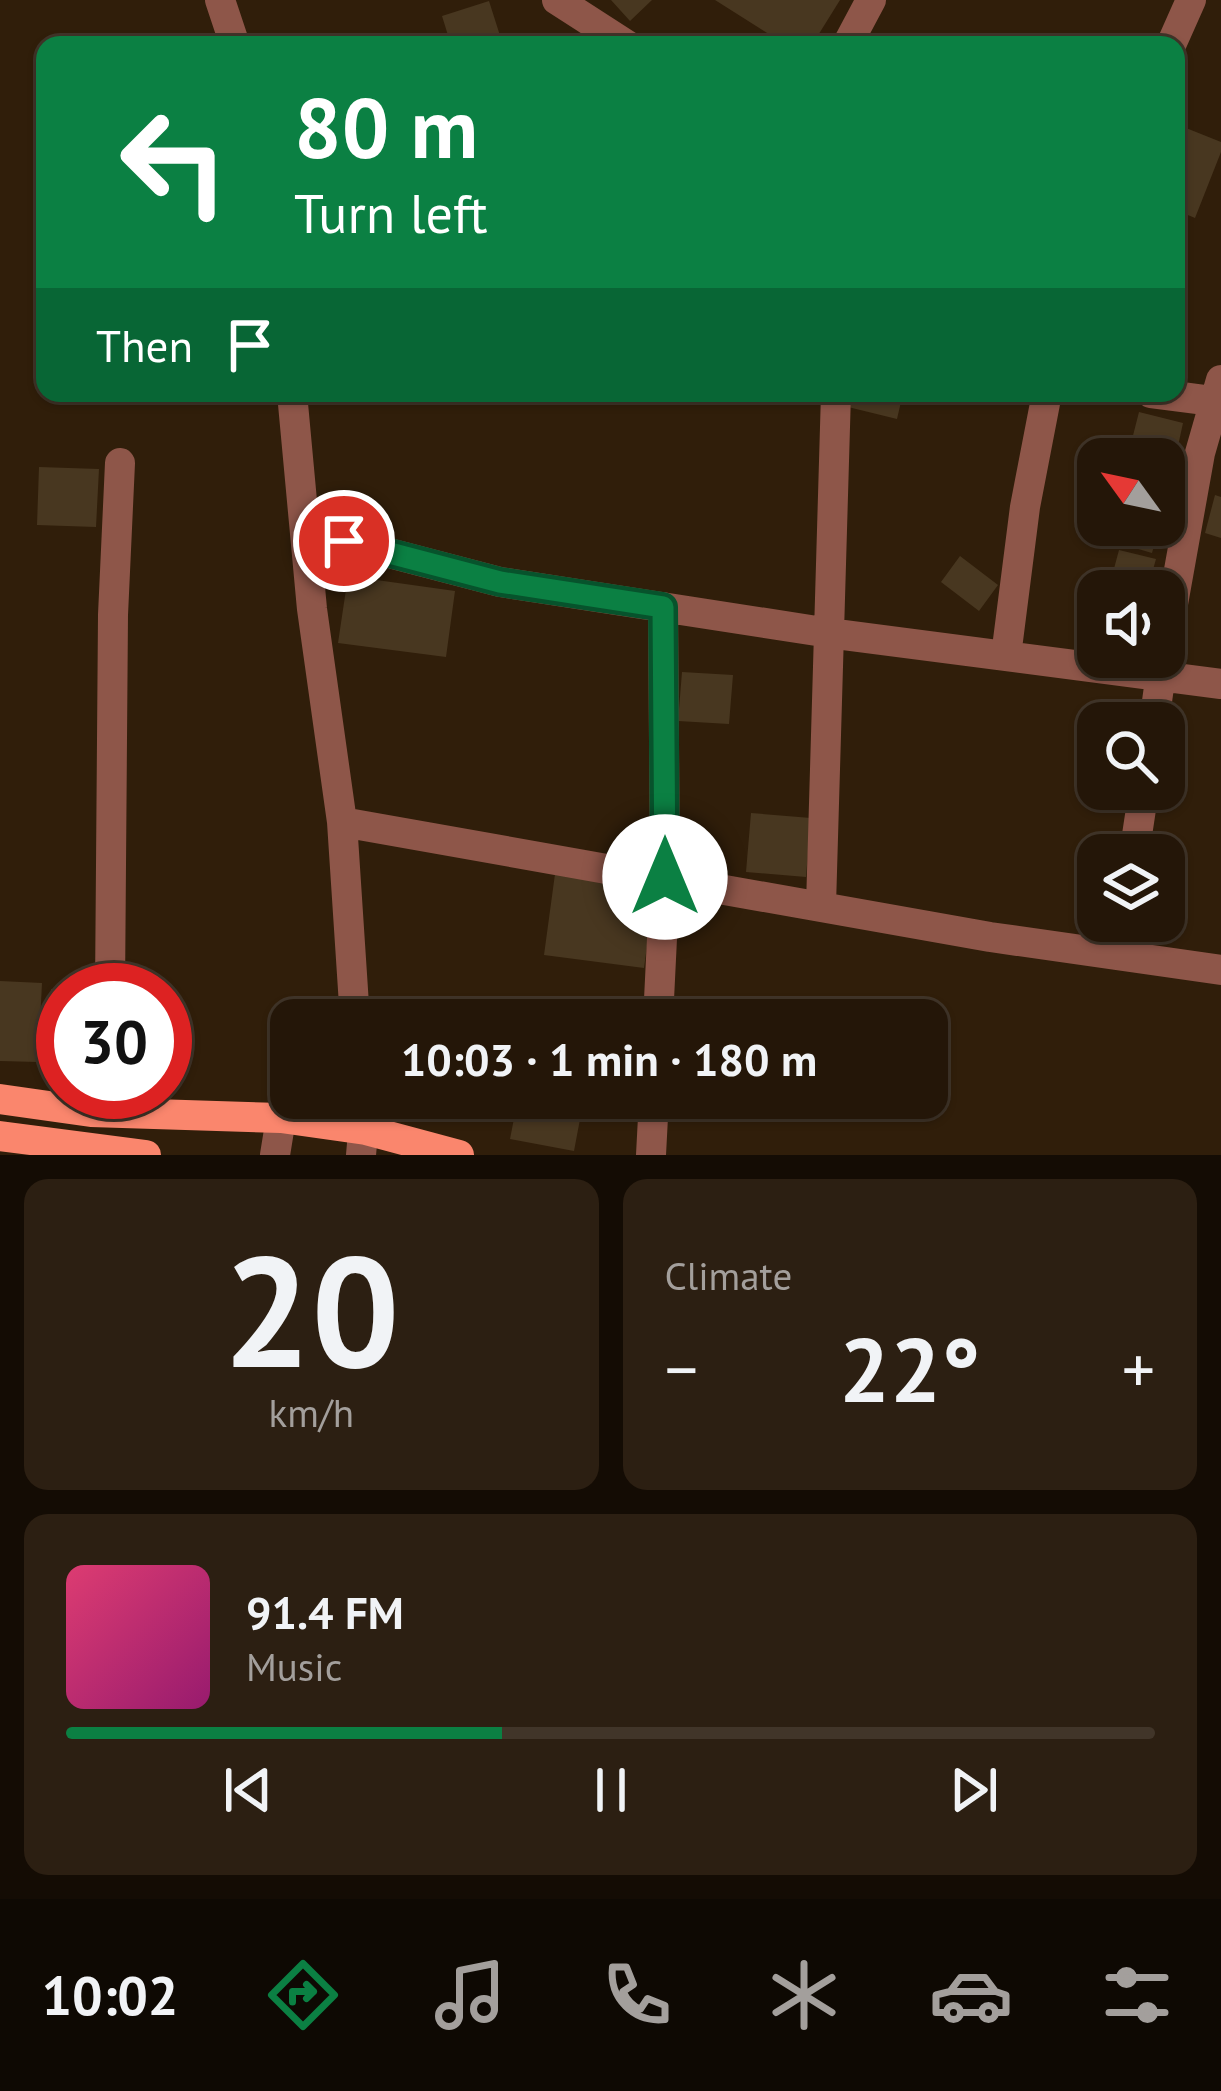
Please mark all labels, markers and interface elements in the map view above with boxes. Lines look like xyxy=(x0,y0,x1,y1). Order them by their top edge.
text: 80 m xyxy=(294,72,478,181)
icon: left xyxy=(96,84,252,240)
text: Turn left xyxy=(294,178,488,248)
icon: arrive xyxy=(217,312,283,378)
text: Then xyxy=(96,316,193,374)
north arrow xyxy=(1077,438,1185,546)
map controls xyxy=(1077,438,1185,942)
pin xyxy=(293,490,395,592)
icon: arrive xyxy=(311,508,377,574)
button: sound xyxy=(1077,570,1185,678)
button: search xyxy=(1077,702,1185,810)
position arrow xyxy=(602,814,728,940)
button: layers xyxy=(1077,834,1185,942)
speed limit sign: 30 xyxy=(36,963,192,1119)
text: 10:03 · 1 min · 180 m xyxy=(401,1030,817,1088)
text: 20 xyxy=(223,1208,400,1410)
text: Climate xyxy=(665,1250,792,1301)
text: 22° xyxy=(839,1310,980,1427)
text: − xyxy=(665,1326,698,1411)
text: + xyxy=(1122,1326,1155,1411)
text: km/h xyxy=(269,1387,354,1438)
text: 91.4 FM xyxy=(246,1583,404,1641)
text: Music xyxy=(246,1641,342,1692)
icon: previous xyxy=(215,1757,281,1823)
icon: pause xyxy=(578,1757,644,1823)
icon: next xyxy=(941,1757,1007,1823)
icon: directions xyxy=(261,1953,345,2037)
icon: music xyxy=(428,1953,512,2037)
icon: phone xyxy=(595,1953,679,2037)
icon: climate xyxy=(762,1953,846,2037)
icon: car xyxy=(929,1953,1013,2037)
icon: filters xyxy=(1095,1953,1179,2037)
text: 10:02 xyxy=(41,1960,178,2030)

